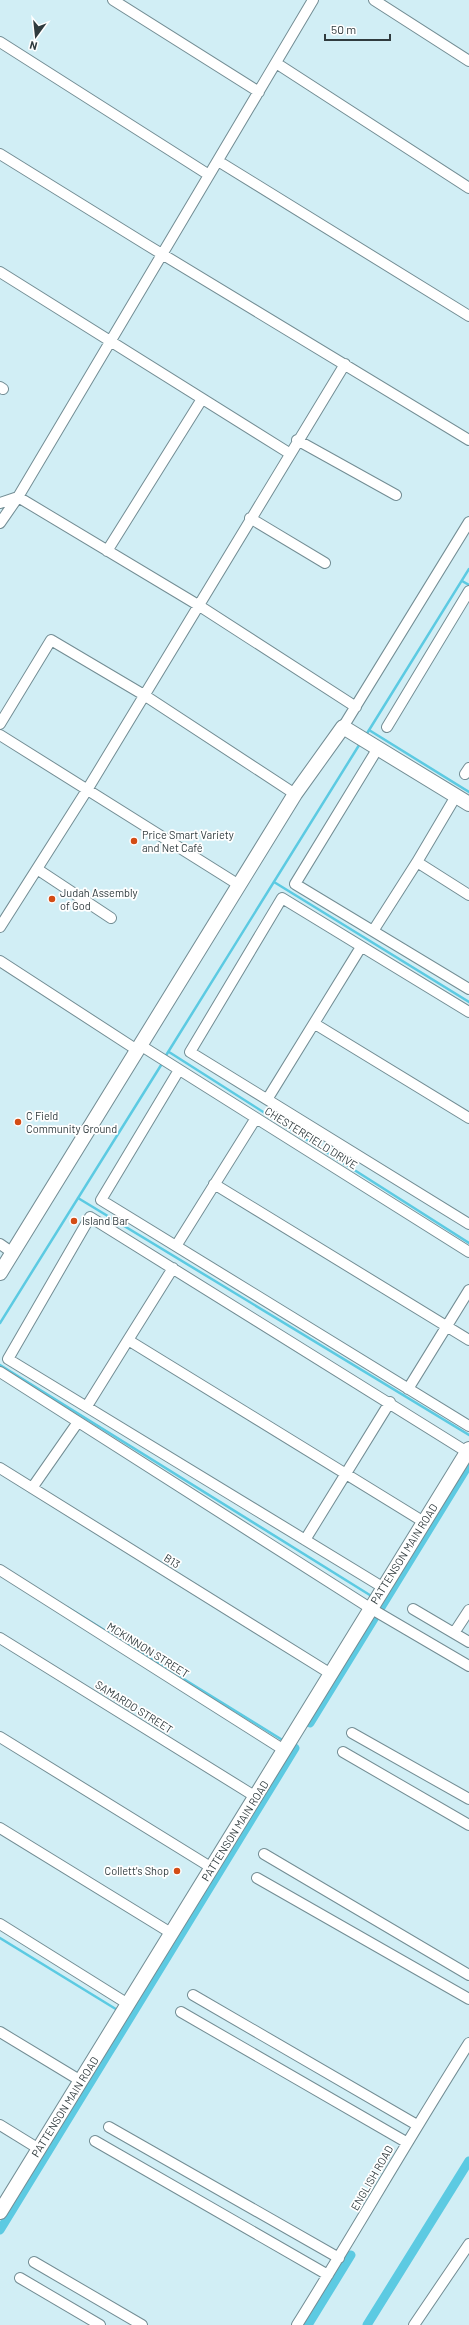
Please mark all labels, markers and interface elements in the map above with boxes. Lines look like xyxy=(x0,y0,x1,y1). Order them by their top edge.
north arrow xyxy=(16,16,56,56)
scale bar xyxy=(325,16,390,42)
text: 50 m xyxy=(331,22,356,36)
text: N xyxy=(28,39,39,53)
place label: Price Smart Variety and Net Café xyxy=(142,828,234,854)
marker: Price Smart Variety and Net Café xyxy=(129,836,139,846)
place label: Judah Assembly of God xyxy=(60,886,138,912)
marker: Judah Assembly of God xyxy=(47,894,57,904)
street label: CHESTERFIELD DRIVE xyxy=(263,1104,360,1172)
place label: C Field Community Ground xyxy=(26,1109,117,1135)
marker: C Field Community Ground xyxy=(13,1117,23,1127)
place label: Island Bar xyxy=(82,1214,129,1227)
marker: Island Bar xyxy=(69,1216,79,1226)
street label: PATTENSON MAIN ROAD xyxy=(367,1501,440,1606)
street label: B13 xyxy=(162,1551,183,1570)
street label: MCKINNON STREET xyxy=(105,1619,192,1680)
street label: SAMARDO STREET xyxy=(93,1677,175,1736)
street label: PATTENSON MAIN ROAD xyxy=(198,1778,271,1883)
place label: Collett's Shop xyxy=(104,1864,169,1877)
marker: Collett's Shop xyxy=(172,1866,182,1876)
street label: PATTENSON MAIN ROAD xyxy=(28,2054,101,2159)
street label: ENGLISH ROAD xyxy=(348,2143,395,2213)

